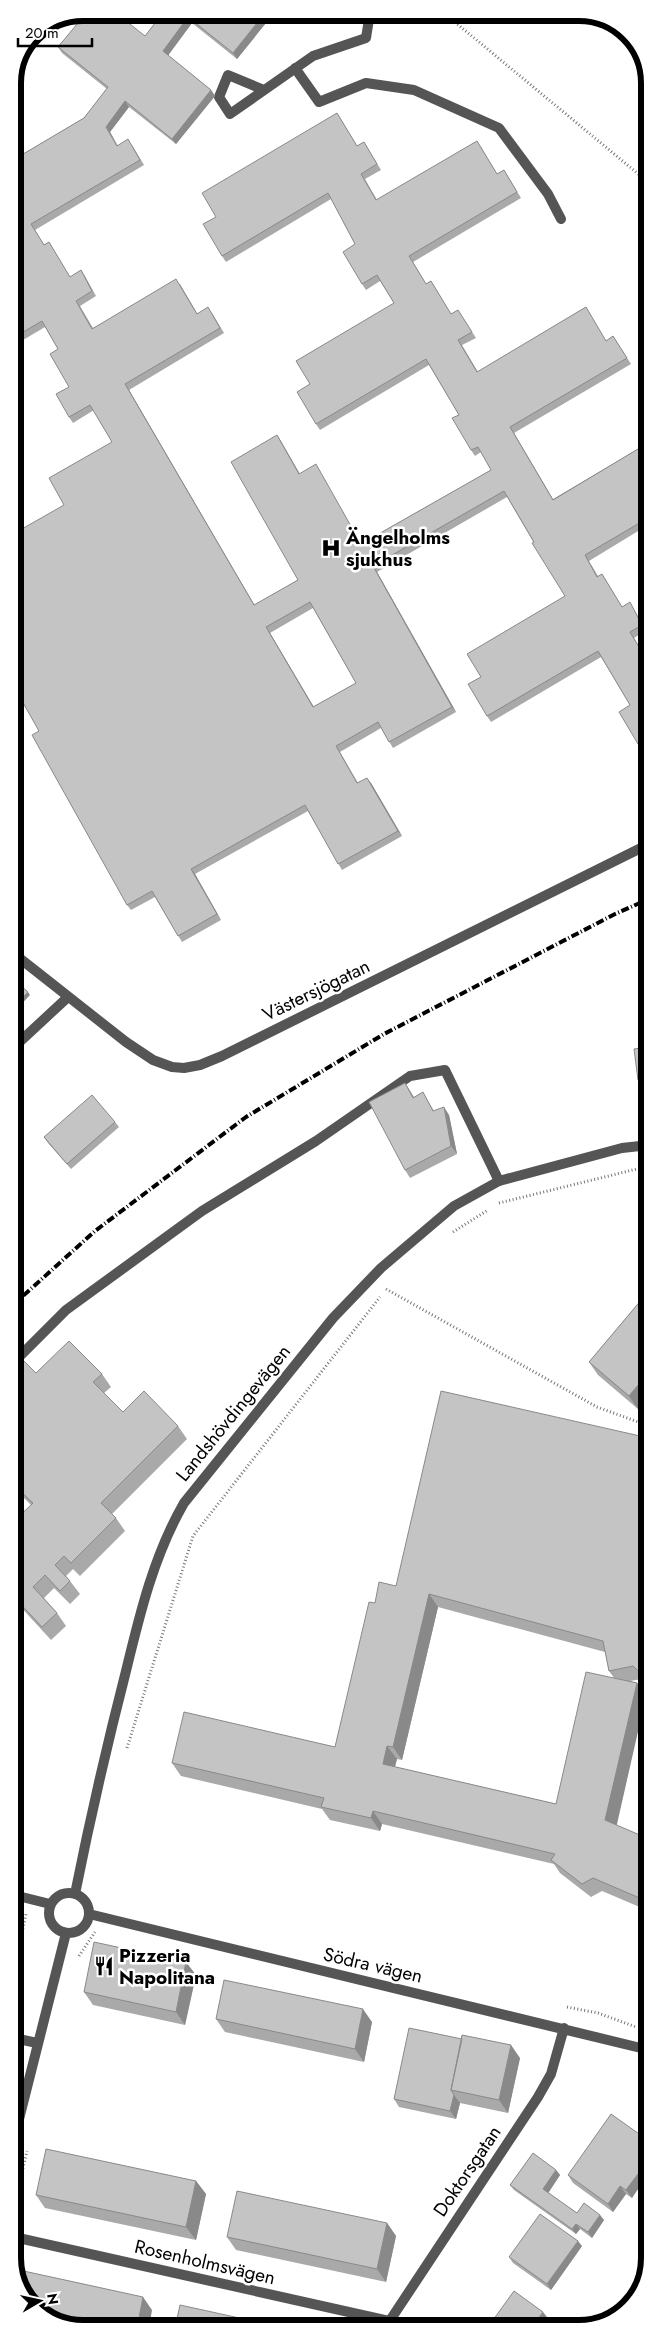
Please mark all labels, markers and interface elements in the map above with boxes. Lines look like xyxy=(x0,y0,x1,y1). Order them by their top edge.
scale bar xyxy=(18,15,91,47)
text: 20 m xyxy=(25,22,59,44)
place label: Ängelholms sjukhus xyxy=(345,524,450,573)
hospital icon: Ängelholms sjukhus xyxy=(320,537,342,559)
street label: Västersjögatan xyxy=(258,952,374,1028)
street label: Landshövdingevägen xyxy=(169,1339,297,1487)
street label: Södra vägen xyxy=(321,1940,425,1990)
place label: Pizzeria Napolitana xyxy=(119,1942,215,1991)
restaurant icon: Pizzeria Napolitana xyxy=(93,1955,115,1977)
street label: Doktorsgatan xyxy=(427,2120,507,2222)
street label: Rosenholmsvägen xyxy=(132,2233,278,2291)
north arrow xyxy=(15,2276,65,2326)
text: N xyxy=(42,2292,64,2306)

